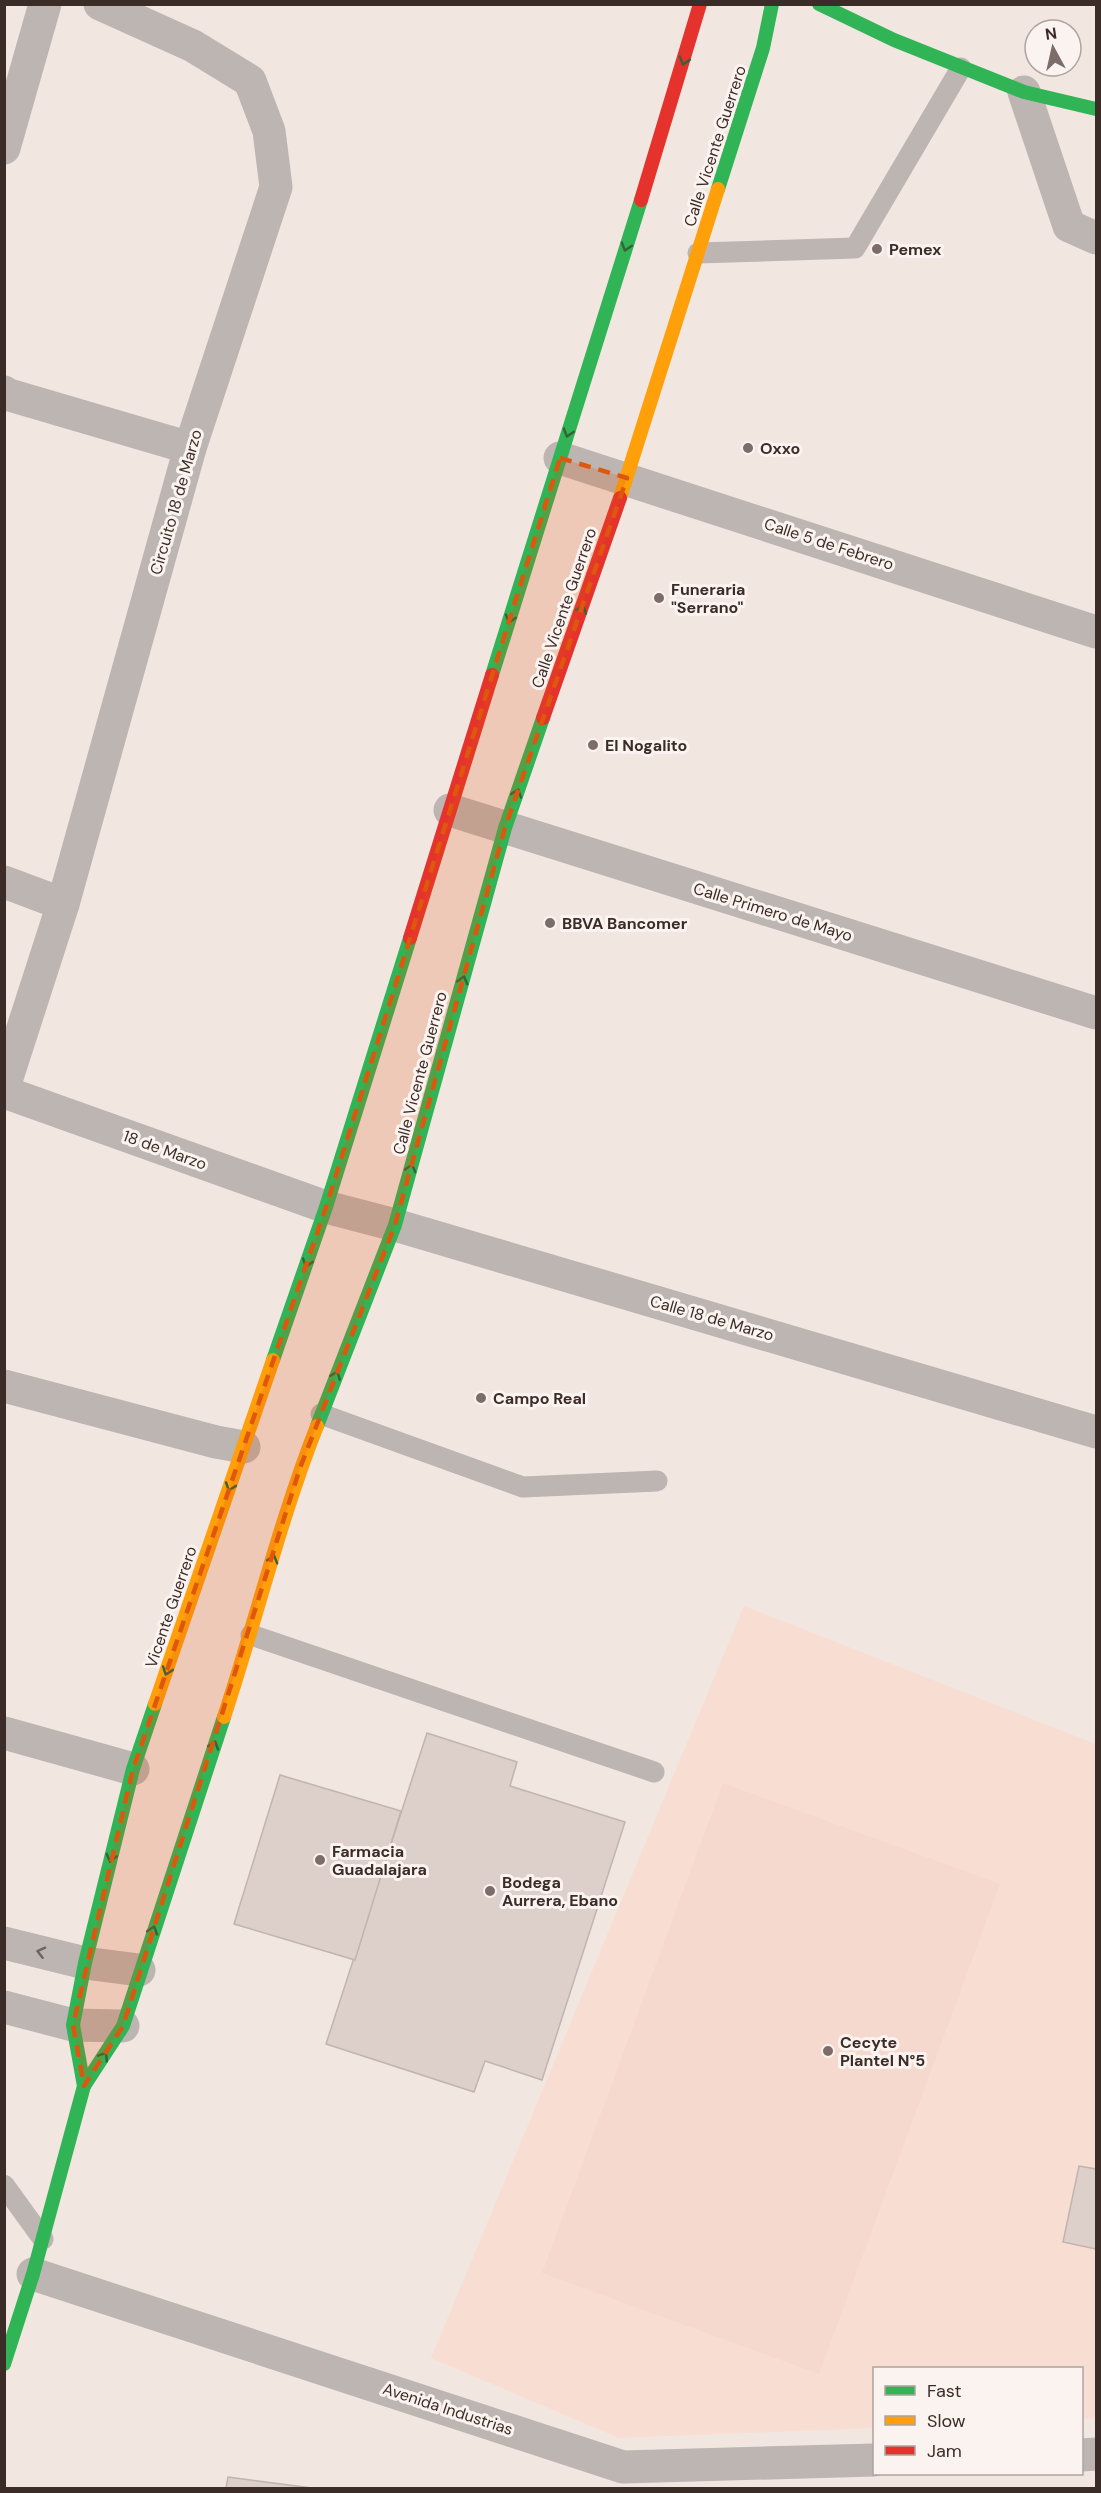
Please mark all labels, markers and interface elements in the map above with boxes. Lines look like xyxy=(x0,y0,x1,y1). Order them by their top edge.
north arrow xyxy=(1023,18,1083,78)
text: N xyxy=(1044,22,1058,45)
one-way arrow xyxy=(679,55,692,66)
street label: Calle Vicente Guerrero xyxy=(679,63,751,229)
place label: Pemex xyxy=(889,239,941,260)
one-way arrow xyxy=(621,241,633,252)
marker: Pemex xyxy=(870,242,884,256)
street label: Circuito 18 de Marzo xyxy=(145,427,207,577)
one-way arrow xyxy=(563,427,575,438)
place label: Oxxo xyxy=(760,438,800,459)
marker: Oxxo xyxy=(741,441,755,455)
street label: Calle 5 de Febrero xyxy=(761,513,897,575)
street label: Calle Vicente Guerrero xyxy=(527,525,601,691)
place label: Funeraria "Serrano" xyxy=(671,579,745,618)
marker: Funeraria "Serrano" xyxy=(652,591,666,605)
one-way arrow xyxy=(574,604,587,615)
one-way arrow xyxy=(505,613,517,624)
place label: El Nogalito xyxy=(605,735,687,756)
marker: El Nogalito xyxy=(586,738,600,752)
one-way arrow xyxy=(509,788,522,799)
street label: Calle Primero de Mayo xyxy=(691,878,855,946)
place label: BBVA Bancomer xyxy=(562,913,688,934)
marker: BBVA Bancomer xyxy=(543,916,557,930)
one-way arrow xyxy=(455,975,468,985)
street label: Calle Vicente Guerrero xyxy=(388,989,452,1157)
street label: 18 de Marzo xyxy=(120,1125,210,1175)
one-way arrow xyxy=(403,1163,416,1173)
one-way arrow xyxy=(301,1257,314,1268)
street label: Calle 18 de Marzo xyxy=(648,1290,776,1346)
one-way arrow xyxy=(329,1370,342,1381)
place label: Campo Real xyxy=(493,1388,586,1409)
marker: Campo Real xyxy=(474,1391,488,1405)
one-way arrow xyxy=(224,1481,237,1492)
street label: Vicente Guerrero xyxy=(140,1543,202,1671)
one-way arrow xyxy=(266,1554,278,1565)
one-way arrow xyxy=(161,1665,174,1676)
one-way arrow xyxy=(207,1740,220,1751)
place label: Farmacia Guadalajara xyxy=(332,1841,427,1880)
one-way arrow xyxy=(105,1853,118,1863)
marker: Farmacia Guadalajara xyxy=(313,1853,327,1867)
place label: Bodega Aurrera, Ebano xyxy=(502,1872,618,1911)
marker: Bodega Aurrera, Ebano xyxy=(483,1884,497,1898)
one-way arrow xyxy=(145,1925,158,1936)
one-way arrow xyxy=(36,1946,46,1959)
place label: Cecyte Plantel N°5 xyxy=(840,2032,925,2071)
marker: Cecyte Plantel N°5 xyxy=(821,2044,835,2058)
one-way arrow xyxy=(96,2052,108,2062)
legend xyxy=(873,2367,1083,2475)
street label: Avenida Industrias xyxy=(380,2378,516,2440)
text: Fast xyxy=(927,2379,962,2403)
text: Slow xyxy=(927,2409,966,2433)
text: Jam xyxy=(927,2439,962,2463)

